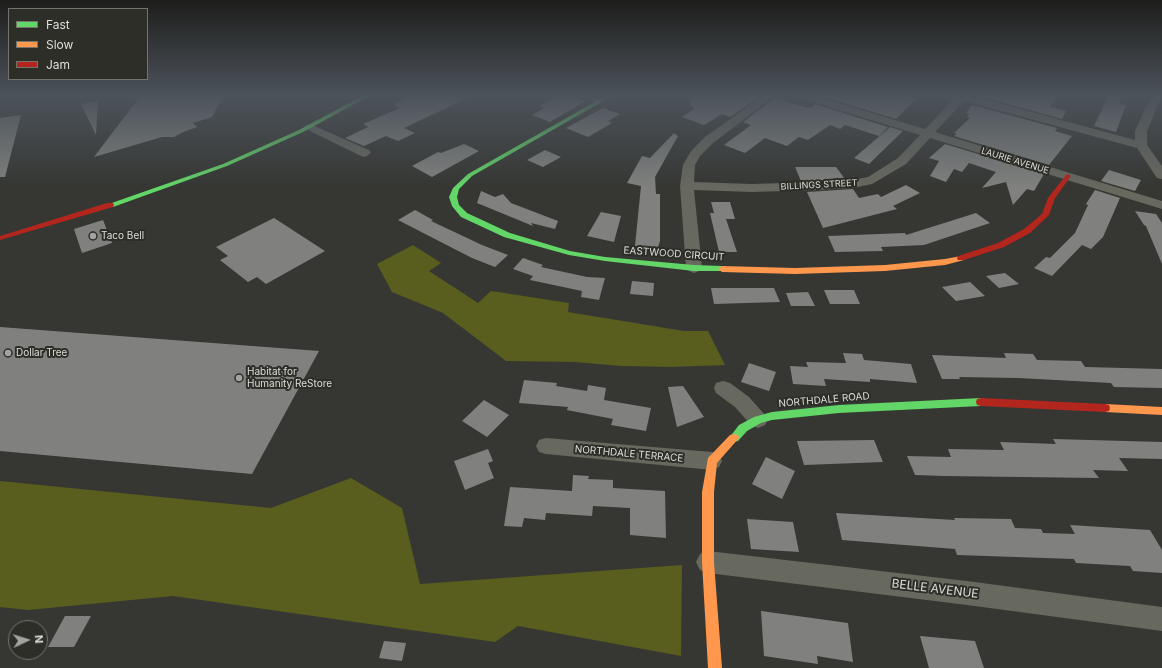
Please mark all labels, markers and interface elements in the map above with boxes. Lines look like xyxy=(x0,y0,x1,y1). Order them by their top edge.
legend xyxy=(8,8,148,80)
text: Fast xyxy=(46,17,70,32)
text: Slow xyxy=(46,37,73,52)
text: Jam xyxy=(46,57,70,72)
street label: LAURIE AVENUE xyxy=(980,146,1050,176)
street label: BILLINGS STREET xyxy=(780,178,858,192)
place label: Taco Bell xyxy=(101,230,144,242)
marker: Taco Bell xyxy=(88,231,98,241)
street label: EASTWOOD CIRCUIT xyxy=(623,244,725,264)
place label: Dollar Tree xyxy=(16,347,67,359)
marker: Dollar Tree xyxy=(3,348,13,358)
place label: Habitat for Humanity ReStore xyxy=(247,366,332,390)
marker: Habitat for Humanity ReStore xyxy=(234,373,244,383)
street label: NORTHDALE ROAD xyxy=(778,390,870,410)
street label: NORTHDALE TERRACE xyxy=(574,443,684,465)
street label: BELLE AVENUE xyxy=(891,577,979,601)
north arrow xyxy=(8,620,48,660)
text: N xyxy=(32,635,46,644)

